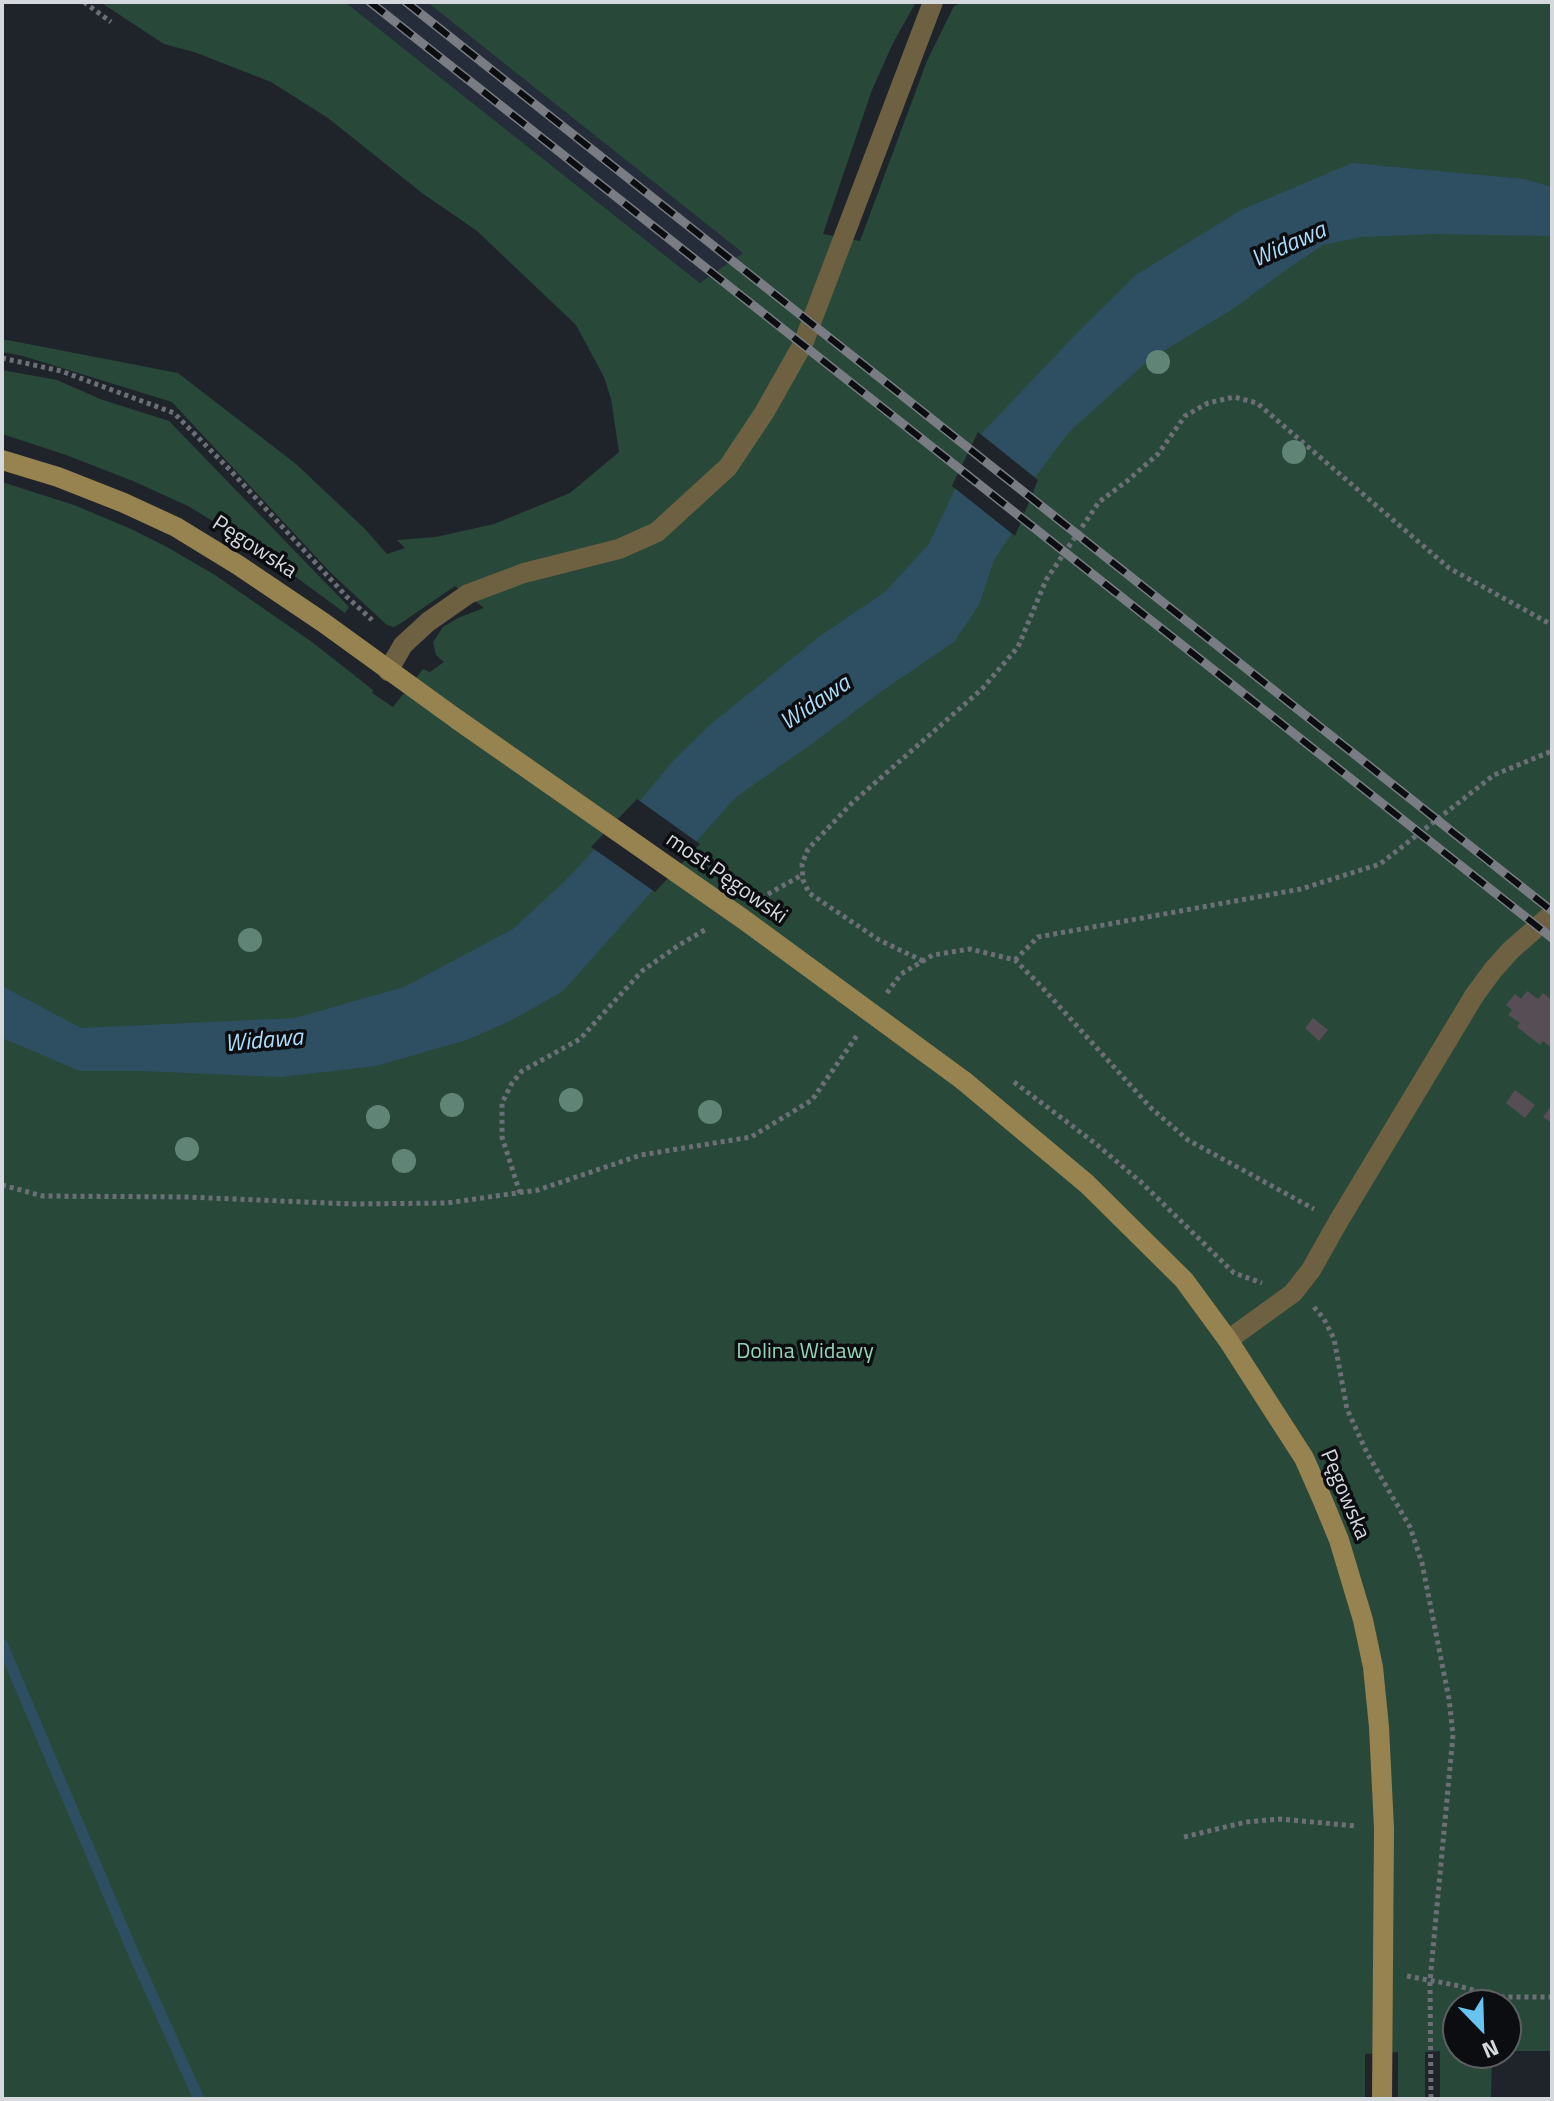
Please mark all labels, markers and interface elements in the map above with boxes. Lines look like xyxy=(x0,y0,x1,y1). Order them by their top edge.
water label: Widawa xyxy=(1247,217,1331,275)
street label: Pęgowska xyxy=(207,511,301,585)
water label: Widawa xyxy=(776,670,856,738)
street label: most Pęgowski xyxy=(660,827,792,931)
water label: Widawa xyxy=(224,1024,304,1060)
park label: Dolina Widawy xyxy=(736,1340,874,1366)
street label: Pęgowska xyxy=(1313,1446,1375,1544)
north arrow xyxy=(1442,1989,1522,2069)
text: N xyxy=(1477,2031,1504,2068)

